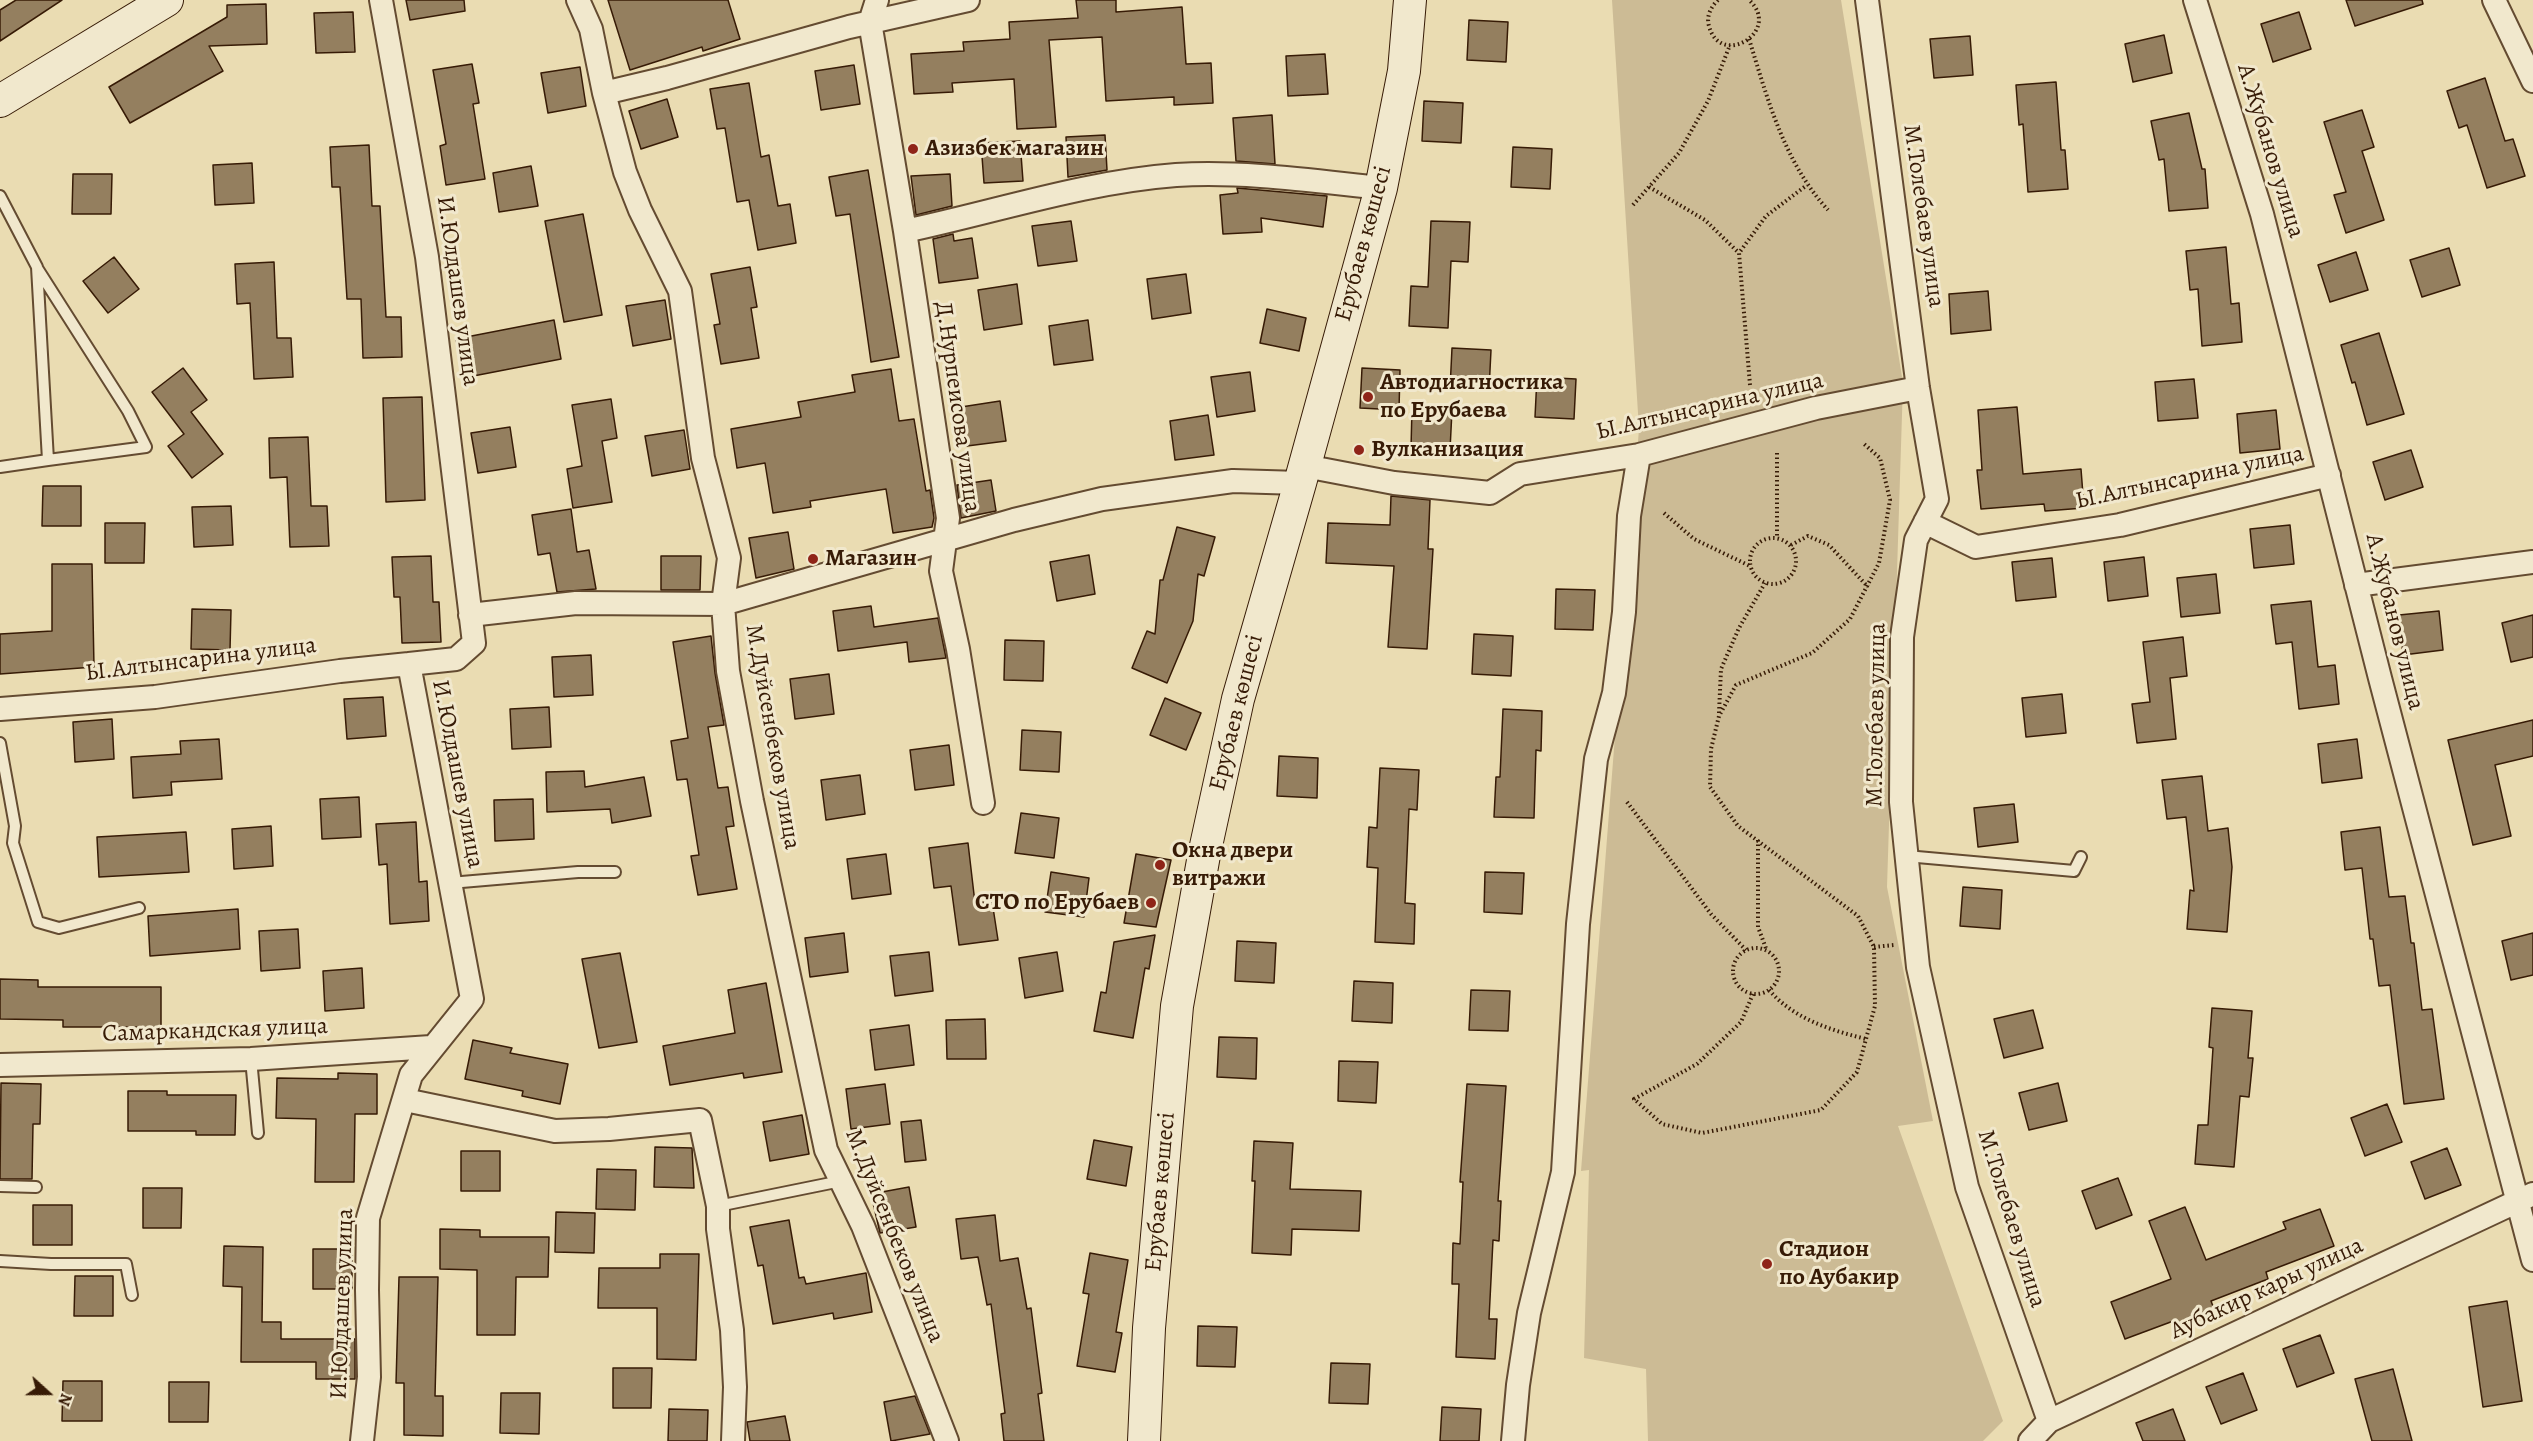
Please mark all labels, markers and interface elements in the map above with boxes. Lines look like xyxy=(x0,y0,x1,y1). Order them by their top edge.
street label: А.Жубанов улица xyxy=(2230,60,2310,242)
street label: М.Толебаев улица xyxy=(1896,123,1950,309)
place label: Азизбек магазин xyxy=(925,135,1104,163)
marker: Азизбек магазин xyxy=(906,142,920,156)
street label: Ерубаев көшесі xyxy=(1329,163,1399,325)
street label: И.Юлдашев улица xyxy=(429,194,485,388)
street label: Д.Нурпеисова улица xyxy=(928,300,986,514)
street label: Ы.Алтынсарина улица xyxy=(1594,367,1826,447)
place label: Автодиагностика по Ерубаева xyxy=(1380,369,1564,425)
marker: Автодиагностика по Ерубаева xyxy=(1361,390,1375,404)
place label: Вулканизация xyxy=(1371,436,1524,464)
street label: Ы.Алтынсарина улица xyxy=(2073,440,2307,516)
marker: Вулканизация xyxy=(1352,443,1366,457)
street label: А.Жубанов улица xyxy=(2358,531,2430,713)
place label: Магазин xyxy=(825,545,917,573)
marker: Магазин xyxy=(806,552,820,566)
street label: М.Дуйсенбеков улица xyxy=(738,622,806,852)
street label: М.Толебаев улица xyxy=(1861,623,1893,807)
street label: Ы.Алтынсарина улица xyxy=(84,632,318,688)
street label: Ерубаев көшесі xyxy=(1204,632,1270,794)
street label: И.Юлдашев улица xyxy=(425,677,489,871)
place label: Окна двери витражи xyxy=(1172,837,1293,893)
marker: Окна двери витражи xyxy=(1153,858,1167,872)
place label: СТО по Ерубаев xyxy=(975,889,1139,917)
marker: СТО по Ерубаев xyxy=(1144,896,1158,910)
street label: Самаркандская улица xyxy=(102,1013,328,1049)
street label: Ерубаев көшесі xyxy=(1140,1111,1182,1273)
street label: М.Дуйсенбеков улица xyxy=(838,1125,950,1347)
street label: М.Толебаев улица xyxy=(1970,1127,2052,1311)
street label: И.Юлдашев улица xyxy=(325,1208,361,1400)
street label: Аубакир кары улица xyxy=(2166,1232,2368,1346)
place label: Стадион по Аубакир xyxy=(1779,1236,1899,1292)
marker: Стадион по Аубакир xyxy=(1760,1257,1774,1271)
north arrow xyxy=(18,1363,78,1423)
text: N xyxy=(52,1390,77,1409)

